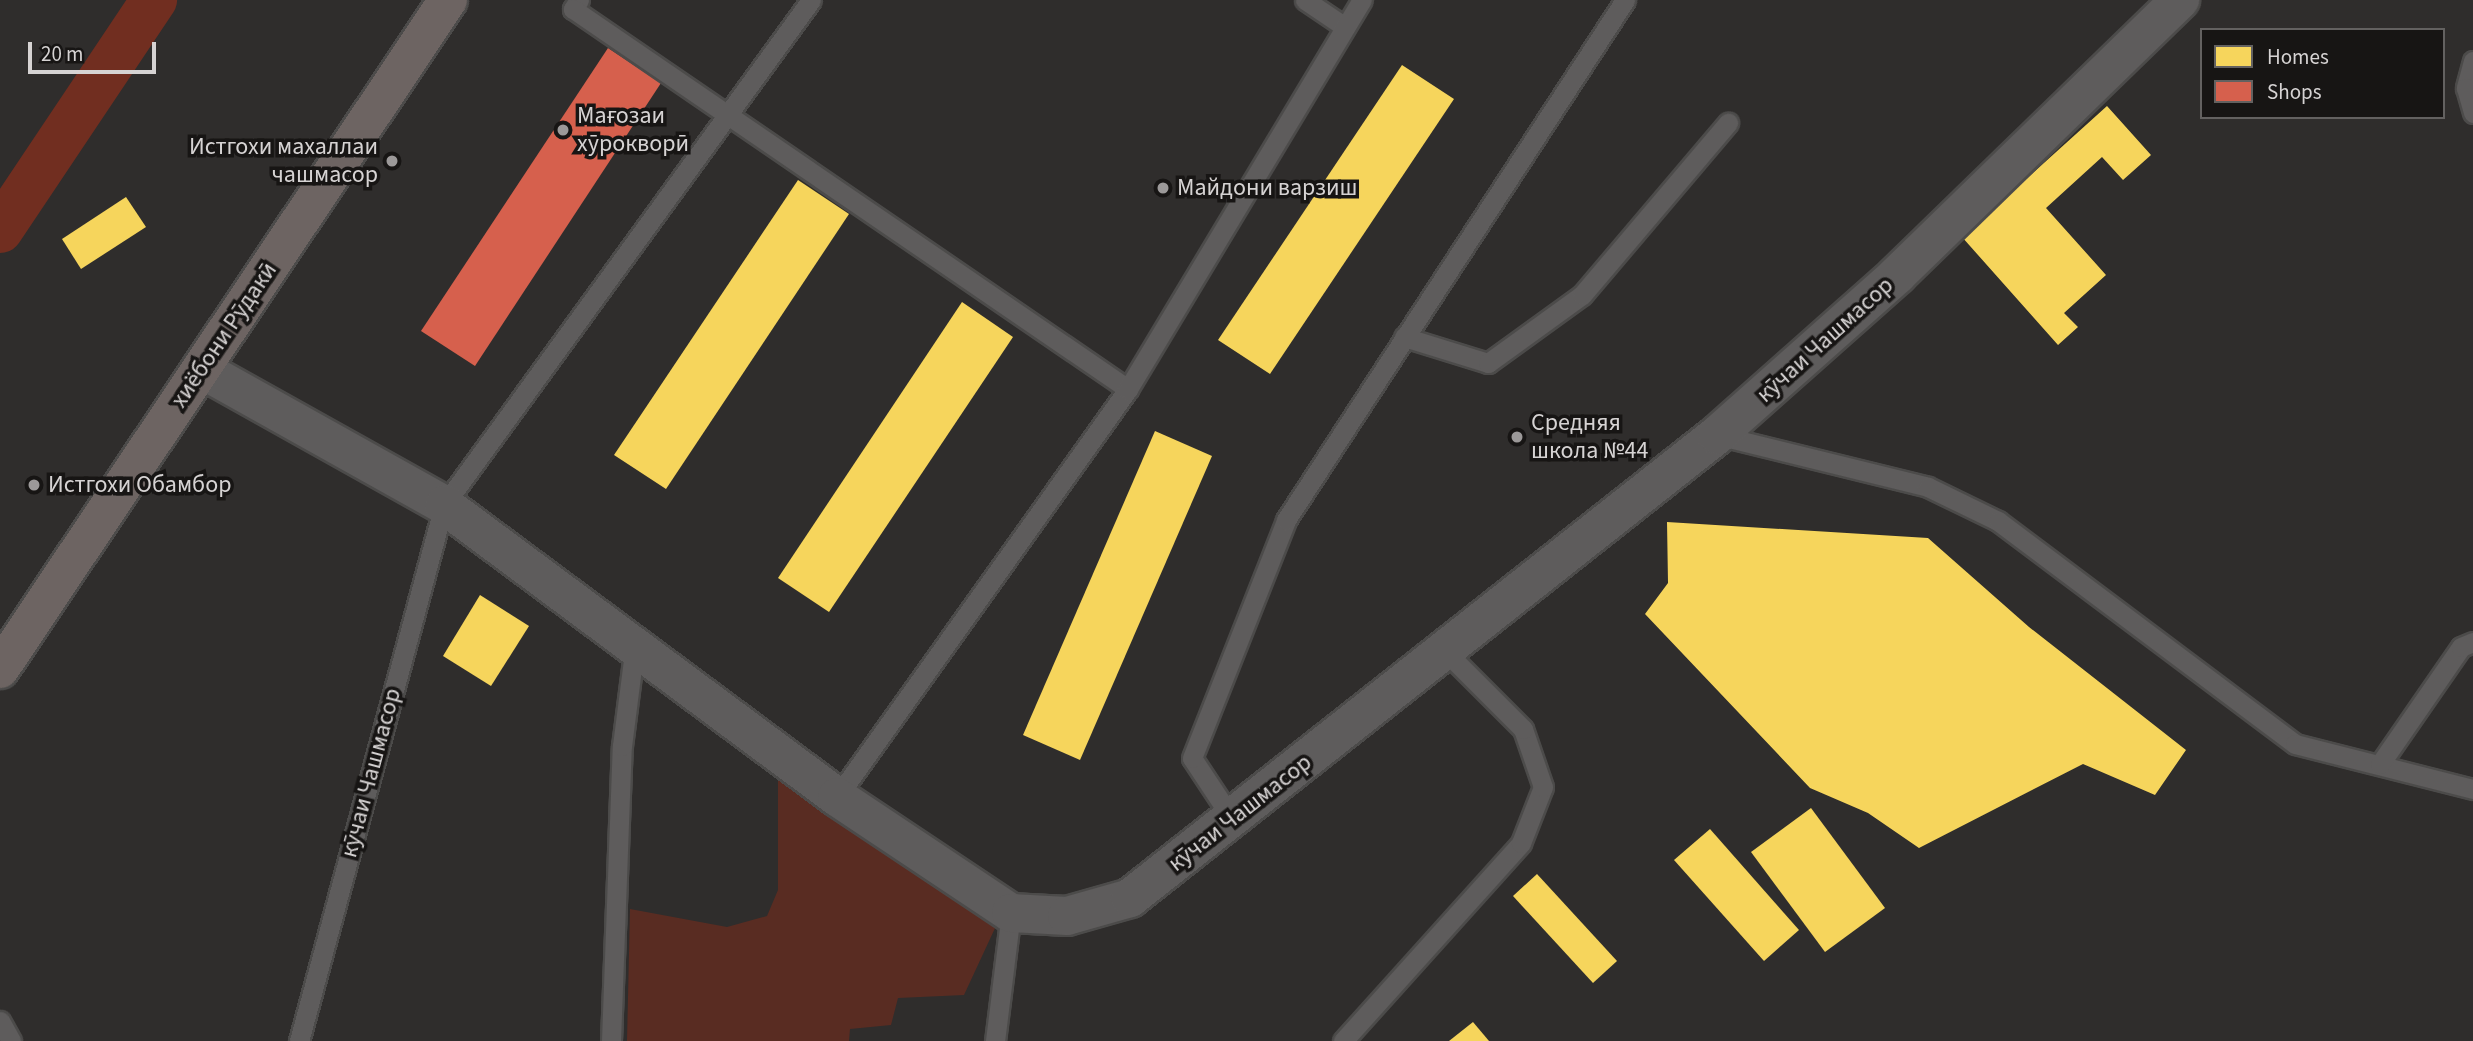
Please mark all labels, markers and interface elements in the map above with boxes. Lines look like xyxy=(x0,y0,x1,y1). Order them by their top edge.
scale bar xyxy=(32,28,159,72)
legend xyxy=(2200,28,2445,119)
text: 20 m xyxy=(41,39,83,69)
text: Homes xyxy=(2267,42,2329,72)
text: Shops xyxy=(2267,77,2321,107)
place label: Мағозаи хӯрокворӣ xyxy=(577,102,689,158)
marker: Мағозаи хӯрокворӣ xyxy=(555,122,571,138)
place label: Истгохи махаллаи чашмасор xyxy=(189,133,378,189)
marker: Истгохи махаллаи чашмасор xyxy=(384,153,400,169)
place label: Майдони варзиш xyxy=(1177,174,1357,202)
marker: Майдони варзиш xyxy=(1155,180,1171,196)
street label: хиёбони Рӯдакӣ xyxy=(165,257,283,413)
street label: кӯчаи Чашмасор xyxy=(1751,271,1899,409)
place label: Средняя школа №44 xyxy=(1531,409,1648,465)
marker: Средняя школа №44 xyxy=(1509,429,1525,445)
place label: Истгохи Обамбор xyxy=(48,471,231,499)
marker: Истгохи Обамбор xyxy=(26,477,42,493)
street label: кӯчаи Чашмасор xyxy=(335,685,407,861)
street label: кӯчаи Чашмасор xyxy=(1163,748,1317,878)

